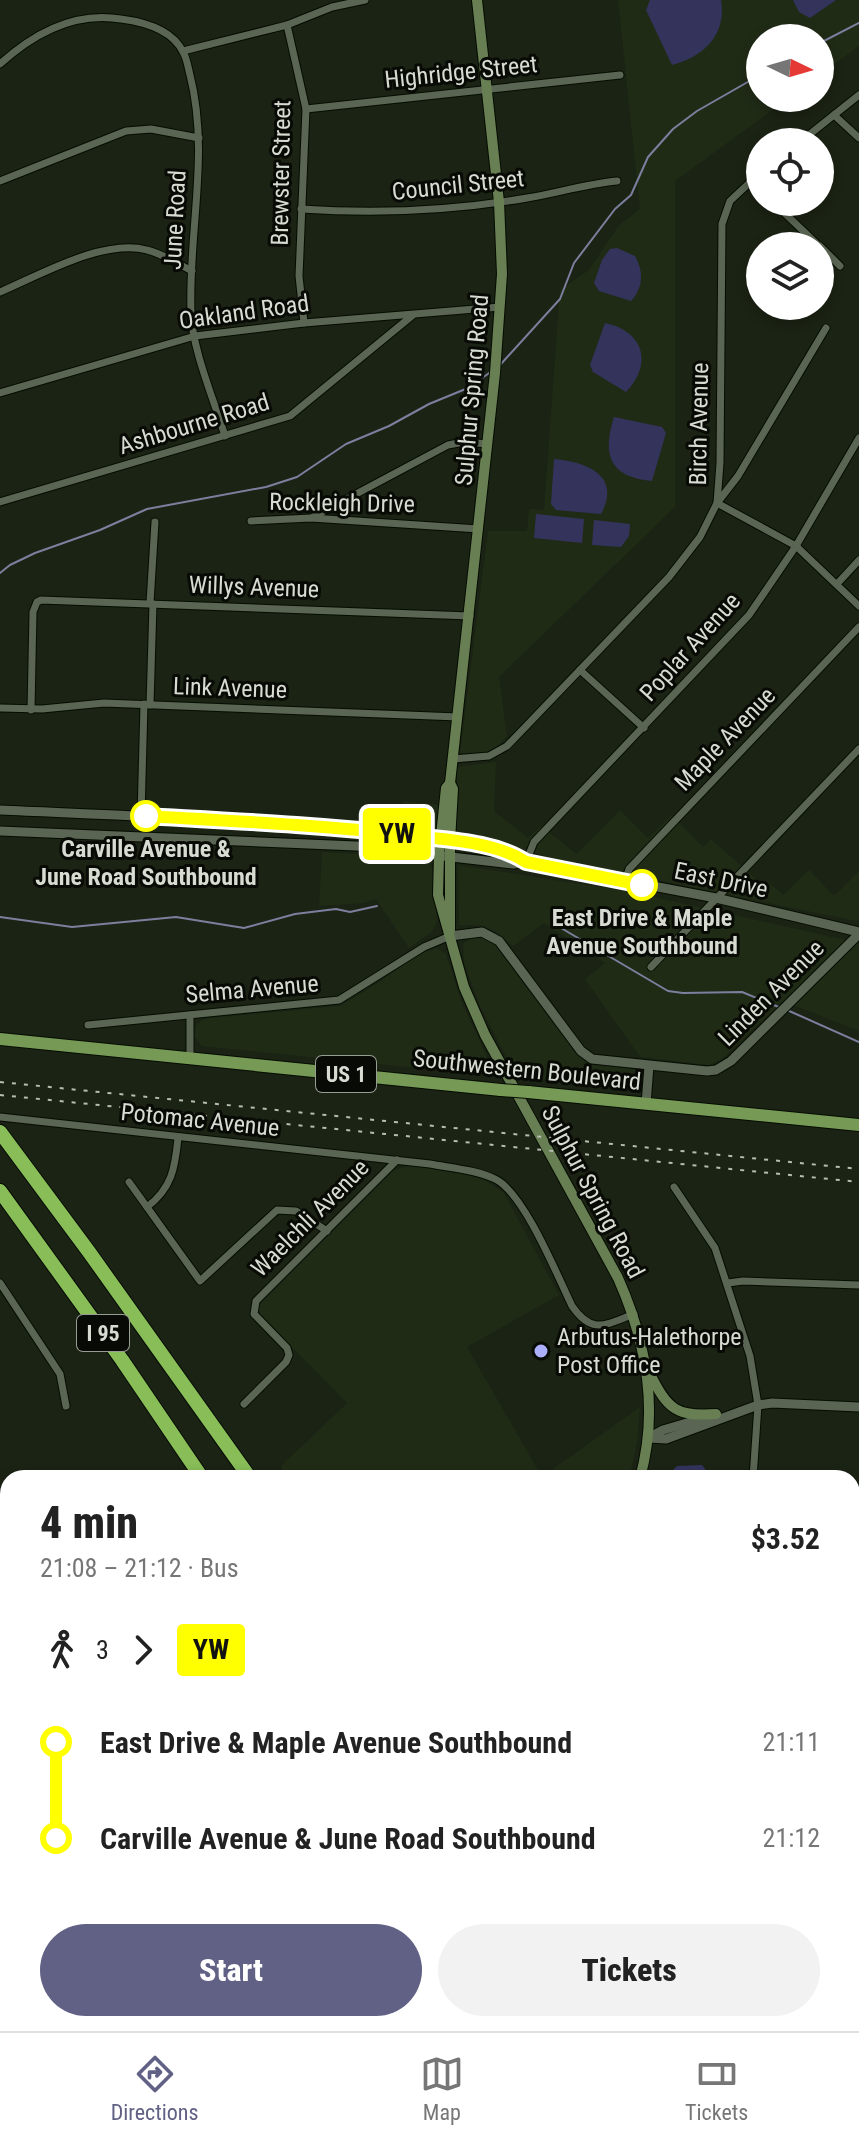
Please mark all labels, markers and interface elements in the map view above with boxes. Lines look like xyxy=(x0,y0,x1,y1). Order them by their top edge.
north arrow xyxy=(746,24,834,112)
map controls xyxy=(746,24,834,320)
street label: Highridge Street xyxy=(383,50,539,94)
street label: Brewster Street xyxy=(266,100,296,246)
button: locate xyxy=(746,128,834,216)
street label: Council Street xyxy=(391,164,525,206)
street label: June Road xyxy=(158,169,192,271)
button: layers xyxy=(746,232,834,320)
street label: Oakland Road xyxy=(177,289,311,335)
street label: Sulphur Spring Road xyxy=(450,293,494,487)
street label: Birch Avenue xyxy=(684,362,714,486)
street label: Ashbourne Road xyxy=(115,388,273,460)
street label: Rockleigh Drive xyxy=(269,488,415,518)
street label: Willys Avenue xyxy=(188,571,320,603)
street label: Poplar Avenue xyxy=(634,587,746,707)
street label: Link Avenue xyxy=(173,672,287,704)
street label: Maple Avenue xyxy=(669,682,781,796)
marker: Carville Avenue & June Road Southbound xyxy=(131,801,161,831)
line badge: YW xyxy=(361,808,433,860)
text: YW xyxy=(379,817,415,850)
place label: Carville Avenue & June Road Southbound xyxy=(35,835,257,891)
street label: East Drive xyxy=(672,856,770,904)
marker: East Drive & Maple Avenue Southbound xyxy=(627,870,657,900)
place label: East Drive & Maple Avenue Southbound xyxy=(546,904,738,960)
street label: Linden Avenue xyxy=(712,934,830,1052)
street label: Selma Avenue xyxy=(184,969,320,1009)
street label: Southwestern Boulevard xyxy=(412,1044,642,1096)
road number: US 1 xyxy=(316,1056,376,1092)
street label: Potomac Avenue xyxy=(119,1098,281,1142)
street label: Sulphur Spring Road xyxy=(536,1101,650,1283)
street label: Waelchli Avenue xyxy=(245,1153,375,1283)
road number: I 95 xyxy=(77,1315,129,1351)
place label: Arbutus-Halethorpe Post Office xyxy=(557,1323,741,1379)
marker: Arbutus-Halethorpe Post Office xyxy=(532,1342,550,1360)
text: 4 min xyxy=(40,1497,138,1549)
text: $3.52 xyxy=(751,1521,820,1556)
text: 21:08 – 21:12 · Bus xyxy=(40,1553,239,1583)
icon: walk xyxy=(40,1628,84,1672)
icon: forward xyxy=(121,1628,165,1672)
text: YW xyxy=(193,1633,229,1666)
text: 3 xyxy=(96,1635,109,1665)
text: East Drive & Maple Avenue Southbound xyxy=(100,1725,572,1760)
text: 21:11 xyxy=(763,1727,820,1757)
text: Carville Avenue & June Road Southbound xyxy=(100,1821,596,1856)
text: 21:12 xyxy=(763,1823,820,1853)
button: Start xyxy=(40,1924,422,2016)
button: Tickets xyxy=(438,1924,820,2016)
tab: Directions xyxy=(111,2052,199,2125)
tab: Map xyxy=(420,2052,464,2125)
tab: Tickets xyxy=(685,2052,748,2125)

